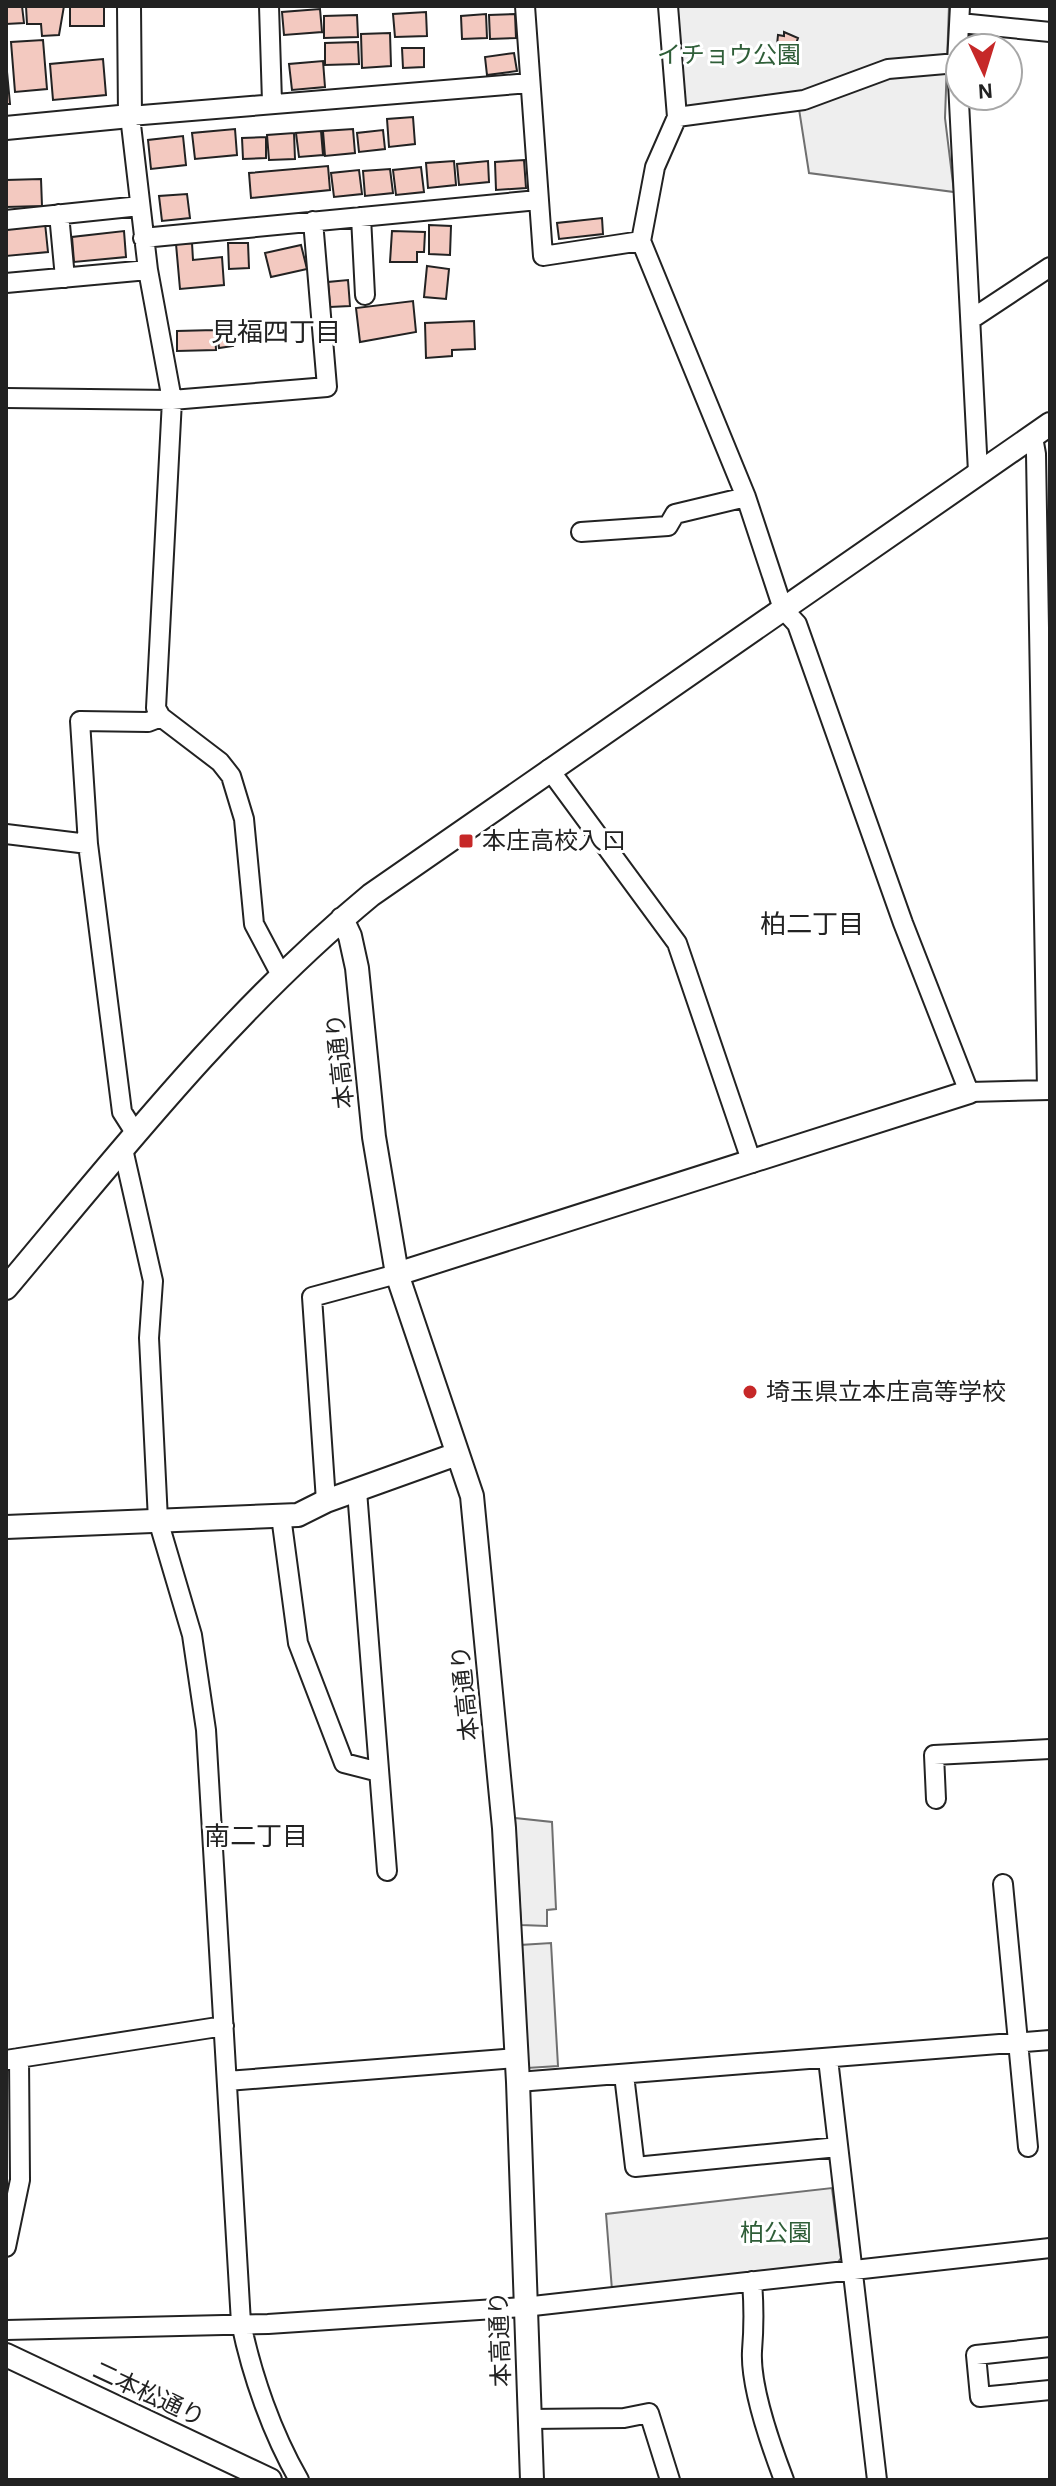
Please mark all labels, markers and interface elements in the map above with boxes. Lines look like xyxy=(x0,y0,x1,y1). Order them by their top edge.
north arrow xyxy=(944,32,1024,112)
park label: イチョウ公園 xyxy=(657,43,801,68)
text: N xyxy=(977,79,994,102)
district label: 見福四丁目 xyxy=(211,319,341,346)
place label: 本庄高校入口 xyxy=(482,828,626,854)
marker: 本庄高校入口 xyxy=(457,832,475,850)
district label: 柏二丁目 xyxy=(760,911,864,938)
street label: 本高通り xyxy=(322,1012,358,1110)
place label: 埼玉県立本庄高等学校 xyxy=(766,1379,1006,1405)
marker: 埼玉県立本庄高等学校 xyxy=(741,1383,759,1401)
street label: 本高通り xyxy=(447,1644,483,1742)
district label: 南二丁目 xyxy=(204,1823,308,1850)
park label: 柏公園 xyxy=(740,2220,812,2246)
street label: 本高通り xyxy=(485,2291,515,2387)
street label: 二本松通り xyxy=(89,2357,209,2431)

